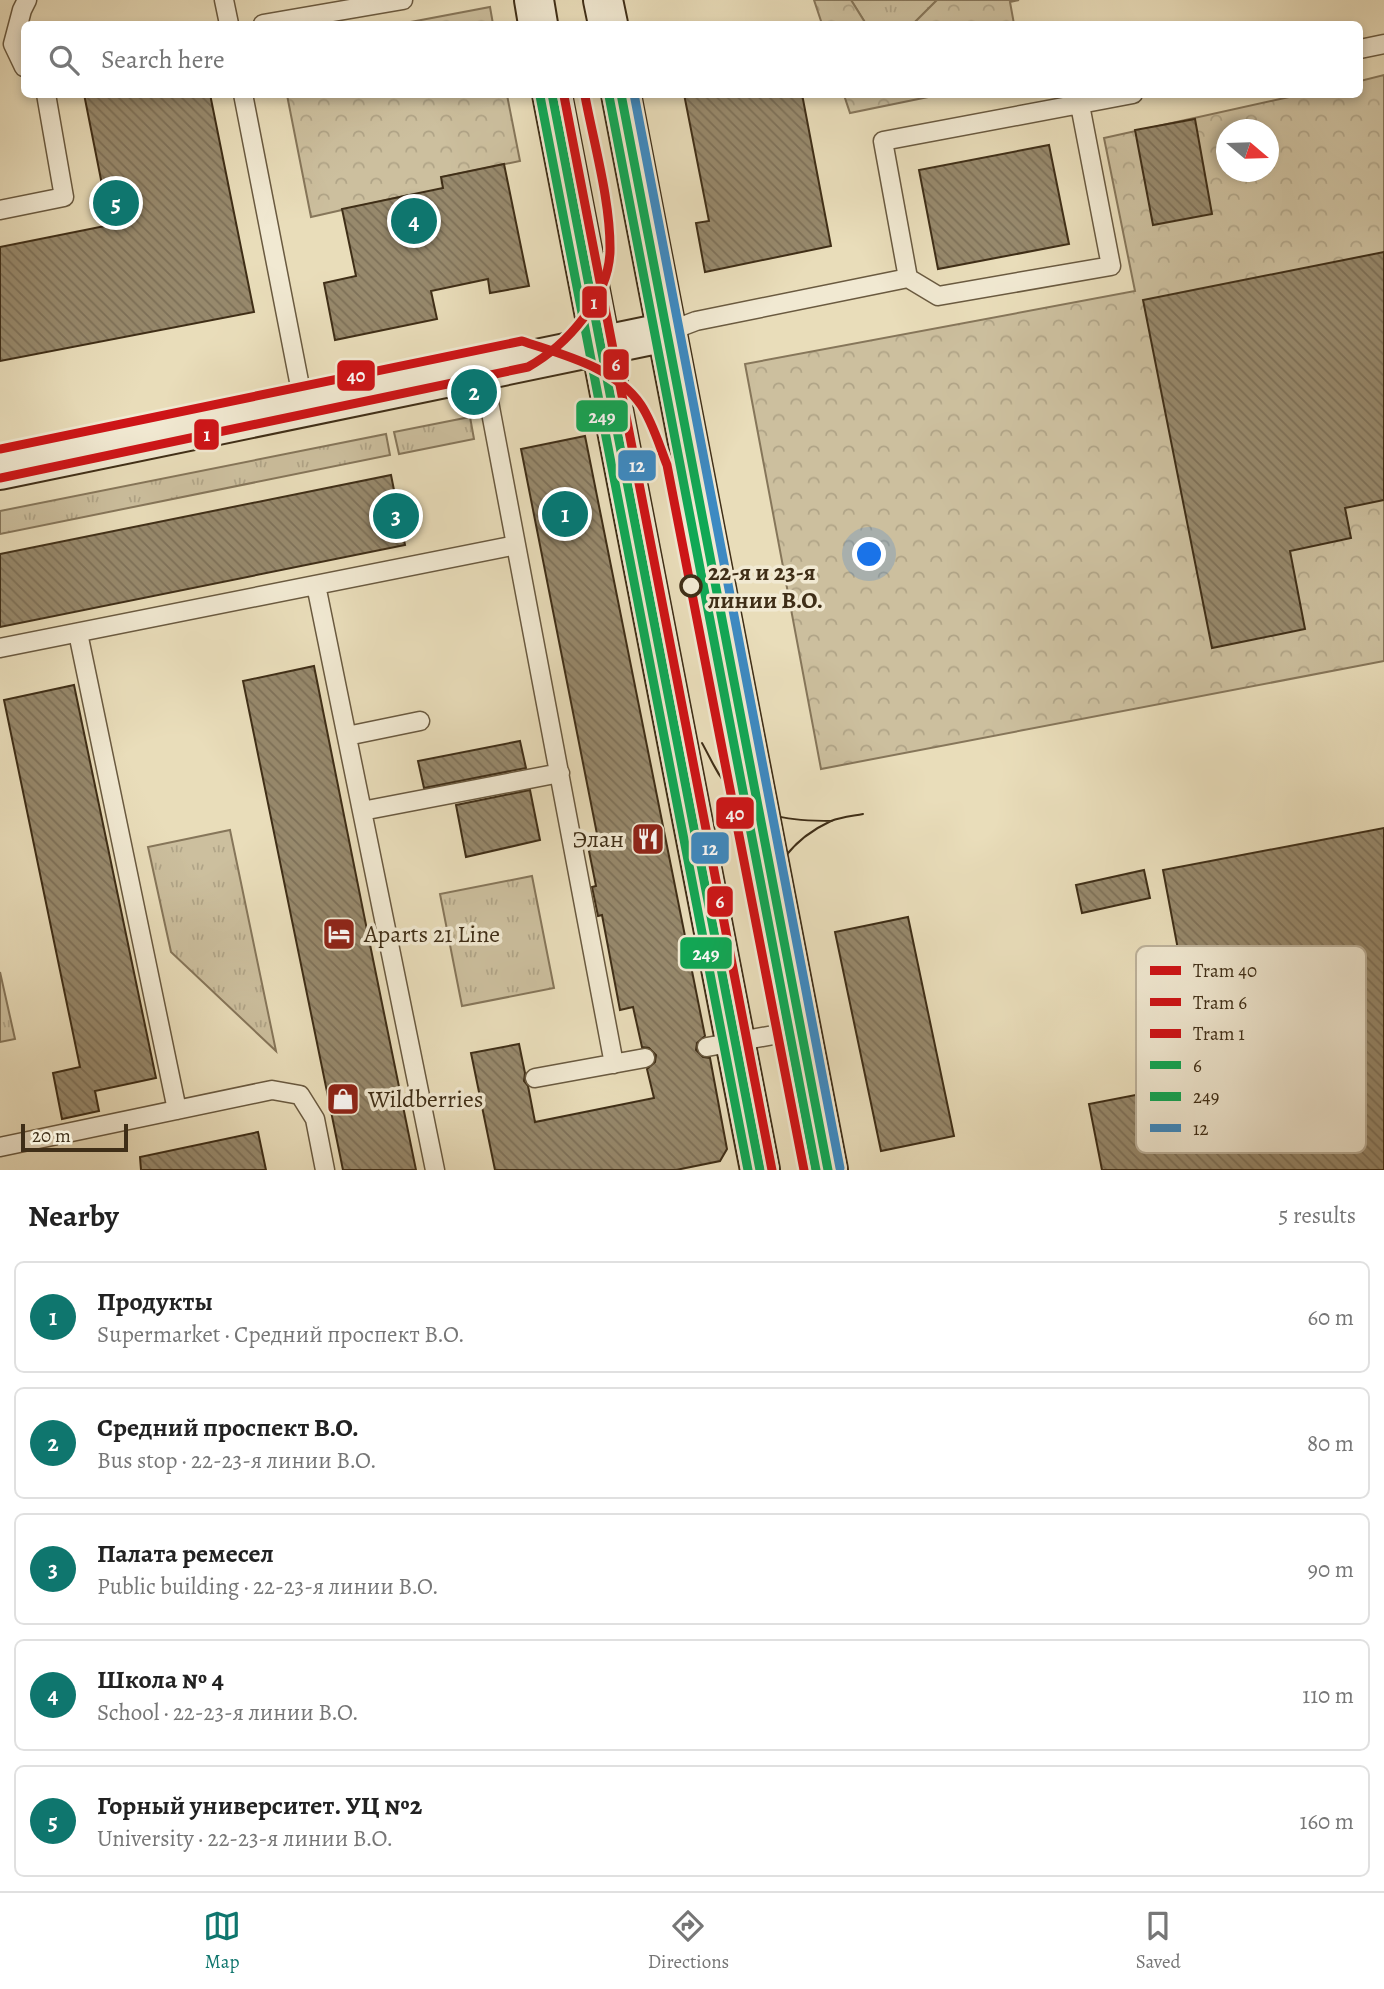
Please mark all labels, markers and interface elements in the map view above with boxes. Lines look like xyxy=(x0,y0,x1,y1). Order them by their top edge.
search box xyxy=(21,21,1363,98)
icon: search xyxy=(45,41,83,79)
text: Search here xyxy=(101,42,225,77)
north arrow xyxy=(1216,119,1279,182)
pin: 5 xyxy=(93,177,139,229)
pin: 4 xyxy=(391,195,437,247)
line badge: 1 xyxy=(581,285,608,319)
text: 1 xyxy=(591,290,598,316)
line badge: 6 xyxy=(602,348,630,381)
text: 6 xyxy=(612,352,621,378)
line badge: 40 xyxy=(336,359,376,392)
text: 40 xyxy=(347,363,366,389)
pin: 2 xyxy=(451,366,497,418)
line badge: 249 xyxy=(575,399,629,433)
text: 249 xyxy=(589,404,616,430)
line badge: 1 xyxy=(193,418,220,451)
text: 1 xyxy=(204,422,211,448)
line badge: 12 xyxy=(617,449,657,482)
text: 12 xyxy=(629,453,645,479)
pin: 1 xyxy=(542,488,588,540)
pin: 3 xyxy=(373,490,419,542)
your location xyxy=(852,537,886,571)
place label: 22-я и 23-я линии В.О. xyxy=(707,556,823,616)
marker: 22-я и 23-я линии В.О. xyxy=(680,575,702,597)
line badge: 40 xyxy=(715,796,755,830)
text: 40 xyxy=(726,801,745,827)
restaurant icon: Элан xyxy=(629,820,667,858)
place label: Элан xyxy=(572,823,624,855)
line badge: 12 xyxy=(690,831,730,865)
text: 12 xyxy=(702,836,718,862)
line badge: 6 xyxy=(706,885,734,918)
text: 6 xyxy=(716,889,725,915)
hotel icon: Aparts 21 Line xyxy=(320,915,358,953)
place label: Aparts 21 Line xyxy=(363,918,500,950)
line badge: 249 xyxy=(679,936,733,970)
text: 249 xyxy=(693,941,720,967)
legend xyxy=(1136,946,1366,1153)
text: Tram 40 xyxy=(1193,958,1257,984)
text: Tram 6 xyxy=(1193,990,1247,1016)
text: Tram 1 xyxy=(1193,1021,1245,1047)
text: 6 xyxy=(1193,1053,1202,1079)
shop icon: Wildberries xyxy=(324,1080,362,1118)
place label: Wildberries xyxy=(367,1083,483,1115)
text: 249 xyxy=(1193,1084,1219,1110)
text: 12 xyxy=(1193,1116,1209,1142)
scale bar xyxy=(21,1121,128,1153)
text: 20 m xyxy=(32,1123,71,1149)
text: Nearby xyxy=(28,1196,119,1236)
text: 5 results xyxy=(1279,1200,1356,1231)
text: Продукты xyxy=(97,1284,213,1319)
text: 1 xyxy=(49,1302,57,1333)
text: 60 m xyxy=(1307,1302,1354,1333)
text: Supermarket · Средний проспект В.О. xyxy=(97,1319,465,1350)
text: Средний проспект В.О. xyxy=(97,1410,359,1445)
text: 2 xyxy=(47,1428,59,1459)
text: 80 m xyxy=(1307,1428,1354,1459)
text: Bus stop · 22-23-я линии В.О. xyxy=(97,1445,377,1476)
text: Палата ремесел xyxy=(97,1536,274,1571)
text: 3 xyxy=(48,1554,58,1585)
text: 90 m xyxy=(1308,1554,1354,1585)
text: Public building · 22-23-я линии В.О. xyxy=(97,1571,439,1602)
text: Школа № 4 xyxy=(97,1662,224,1697)
text: 4 xyxy=(48,1680,58,1711)
text: 110 m xyxy=(1302,1680,1354,1711)
text: School · 22-23-я линии В.О. xyxy=(97,1697,359,1728)
text: Горный университет. УЦ №2 xyxy=(97,1788,422,1823)
text: 5 xyxy=(48,1806,58,1837)
text: 160 m xyxy=(1300,1806,1354,1837)
text: University · 22-23-я линии В.О. xyxy=(97,1823,393,1854)
tab: Map xyxy=(203,1907,241,1975)
tab: Directions xyxy=(648,1907,729,1975)
tab: Saved xyxy=(1136,1907,1181,1975)

